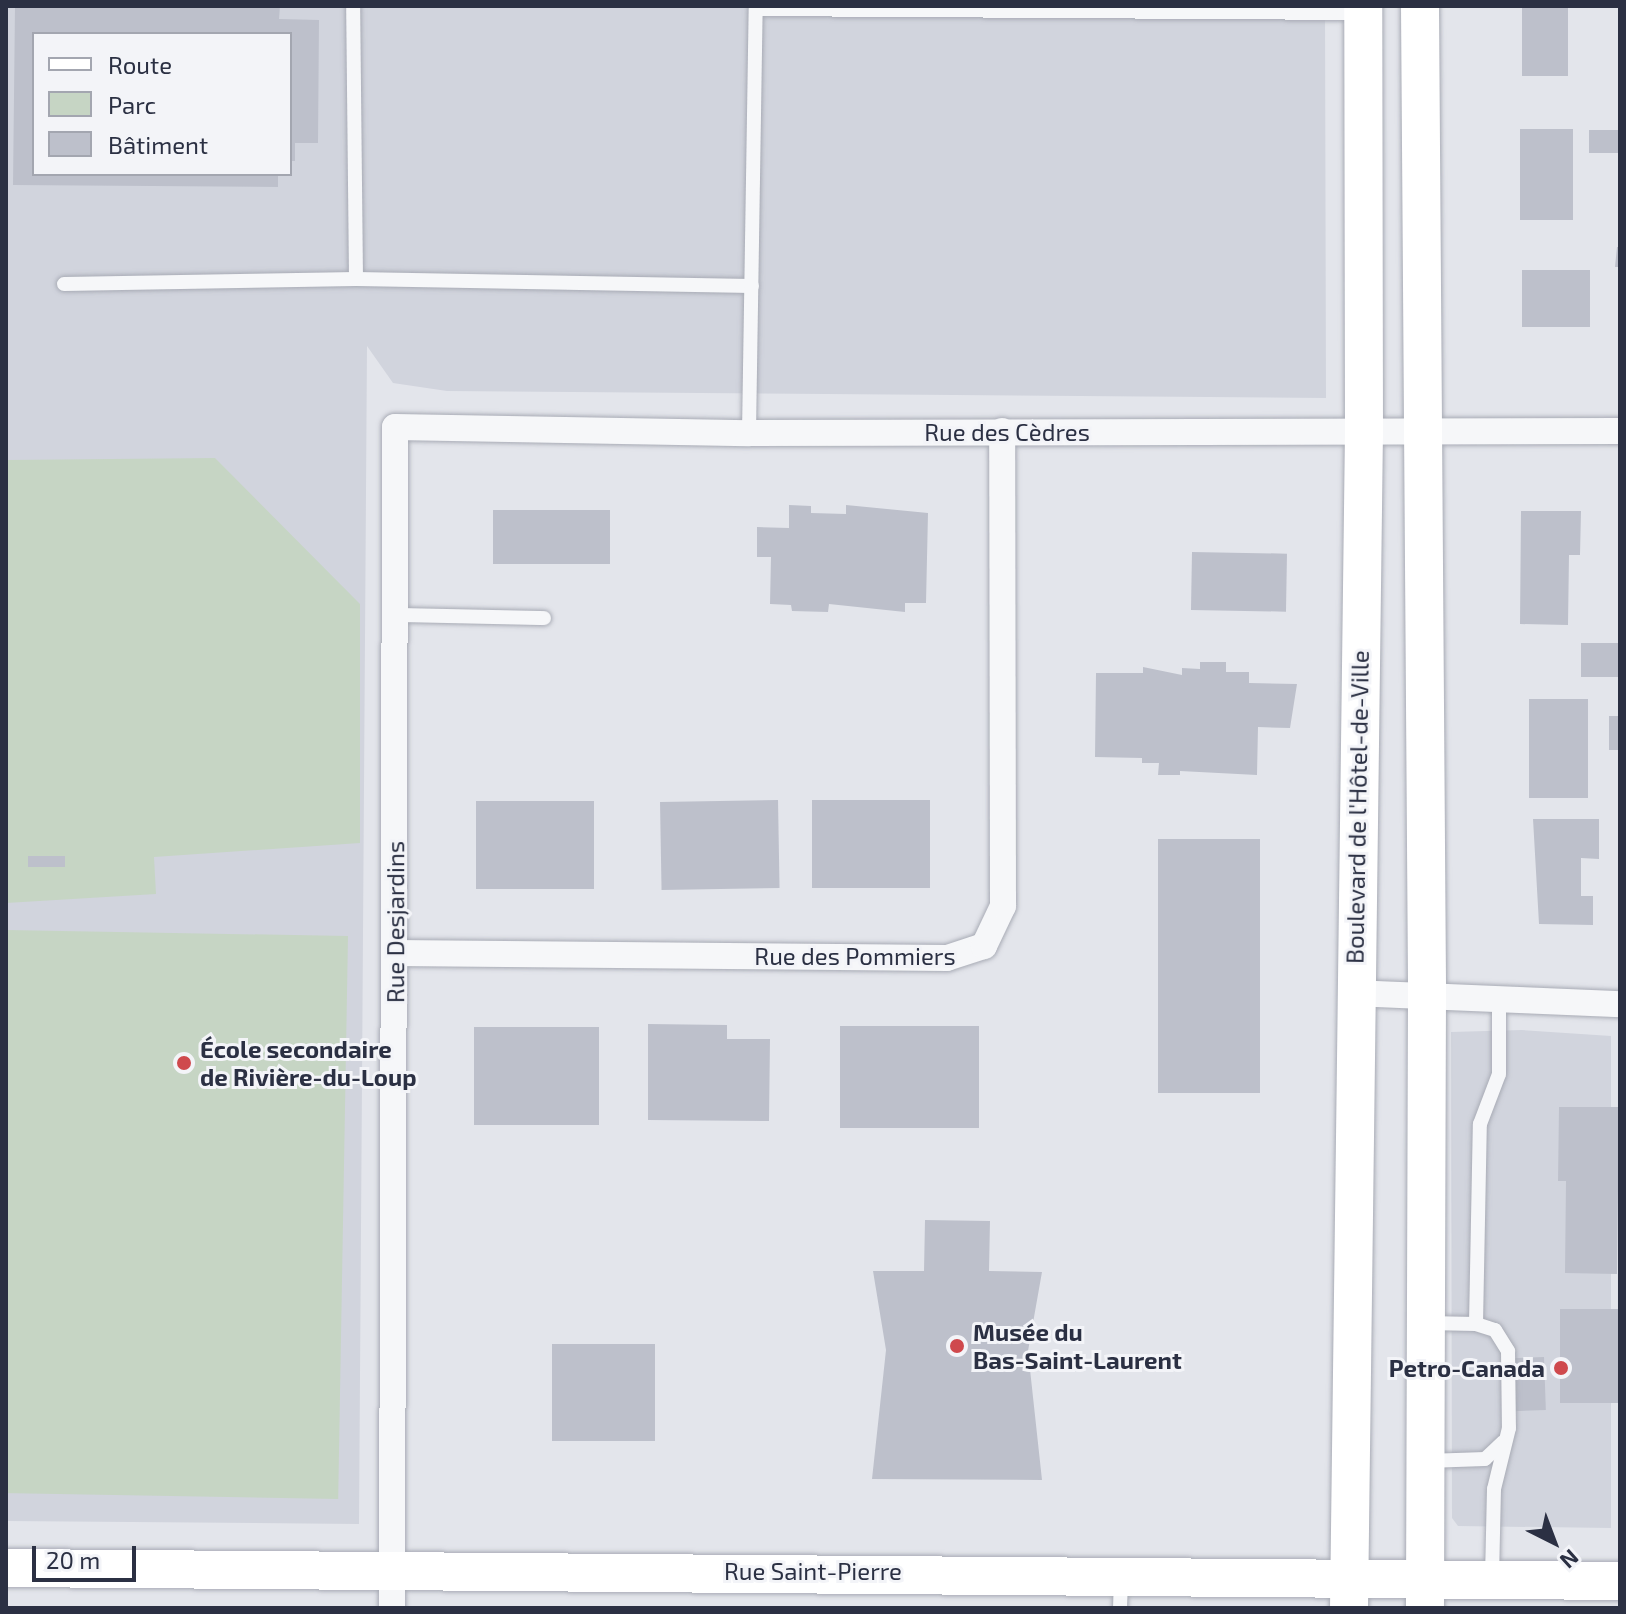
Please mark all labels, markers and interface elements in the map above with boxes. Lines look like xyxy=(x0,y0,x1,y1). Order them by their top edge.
legend xyxy=(32,32,292,176)
text: Route xyxy=(108,50,172,79)
text: Parc xyxy=(108,90,156,119)
text: Bâtiment xyxy=(108,130,208,159)
street label: Rue des Cèdres xyxy=(924,418,1090,446)
street label: Boulevard de l'Hôtel-de-Ville xyxy=(1340,650,1374,964)
street label: Rue Desjardins xyxy=(381,841,409,1003)
street label: Rue des Pommiers xyxy=(754,942,956,970)
place label: École secondaire de Rivière-du-Loup xyxy=(200,1035,417,1091)
marker: École secondaire de Rivière-du-Loup xyxy=(175,1054,193,1072)
place label: Musée du Bas-Saint-Laurent xyxy=(973,1318,1182,1374)
marker: Musée du Bas-Saint-Laurent xyxy=(948,1337,966,1355)
place label: Petro-Canada xyxy=(1389,1354,1545,1382)
marker: Petro-Canada xyxy=(1552,1359,1570,1377)
north arrow xyxy=(1514,1502,1594,1582)
scale bar xyxy=(36,1530,140,1580)
text: 20 m xyxy=(46,1545,100,1574)
text: N xyxy=(1555,1545,1585,1575)
street label: Rue Saint-Pierre xyxy=(724,1557,902,1585)

